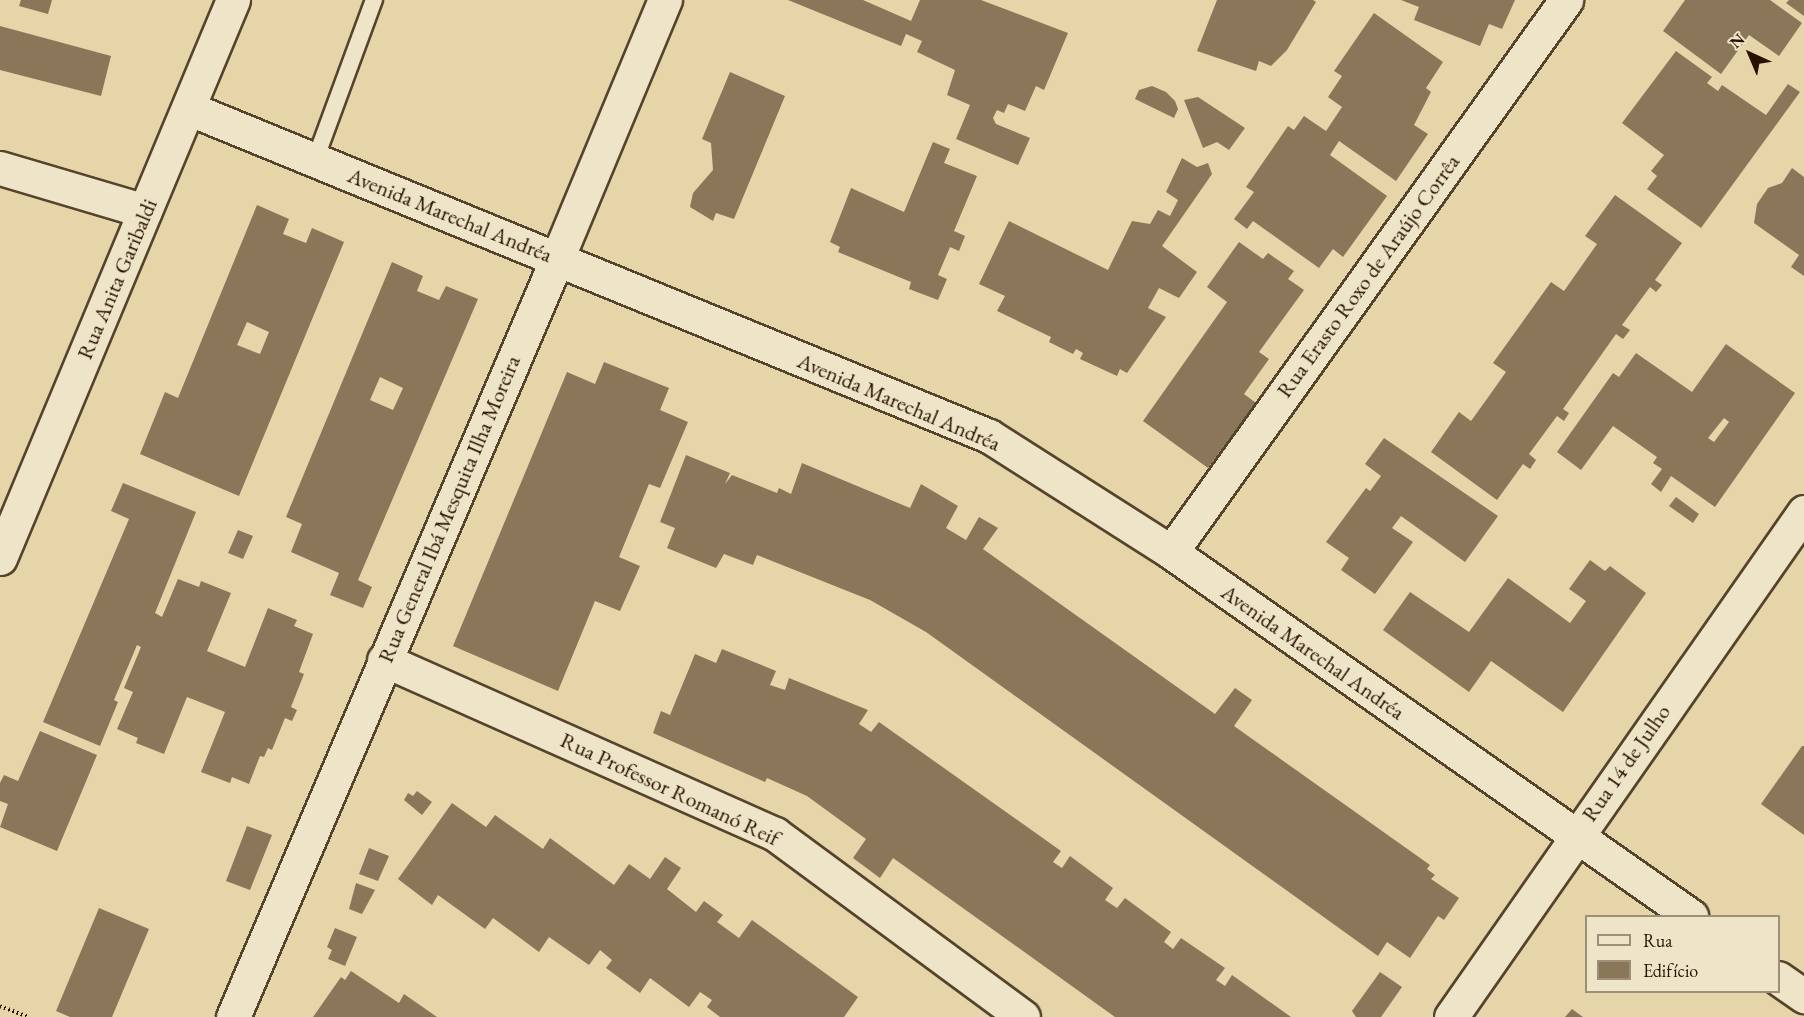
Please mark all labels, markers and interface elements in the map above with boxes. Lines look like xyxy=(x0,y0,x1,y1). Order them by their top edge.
north arrow xyxy=(1720,24,1780,84)
text: N xyxy=(1725,29,1749,53)
street label: Rua Erasto Roxo de Araújo Corrêa xyxy=(1271,149,1465,403)
street label: Avenida Marechal Andréa xyxy=(344,162,556,268)
street label: Rua Anita Garibaldi xyxy=(71,195,163,363)
street label: Avenida Marechal Andréa xyxy=(794,347,1004,457)
street label: Rua General Ibá Mesquita Ilha Moreira xyxy=(372,351,526,667)
street label: Avenida Marechal Andréa xyxy=(1216,579,1410,725)
street label: Rua 14 de Julho xyxy=(1576,699,1676,827)
street label: Rua Professor Romanó Reif xyxy=(556,727,784,851)
legend xyxy=(1585,915,1780,993)
text: Rua xyxy=(1643,929,1673,952)
text: Edifício xyxy=(1643,959,1698,982)

